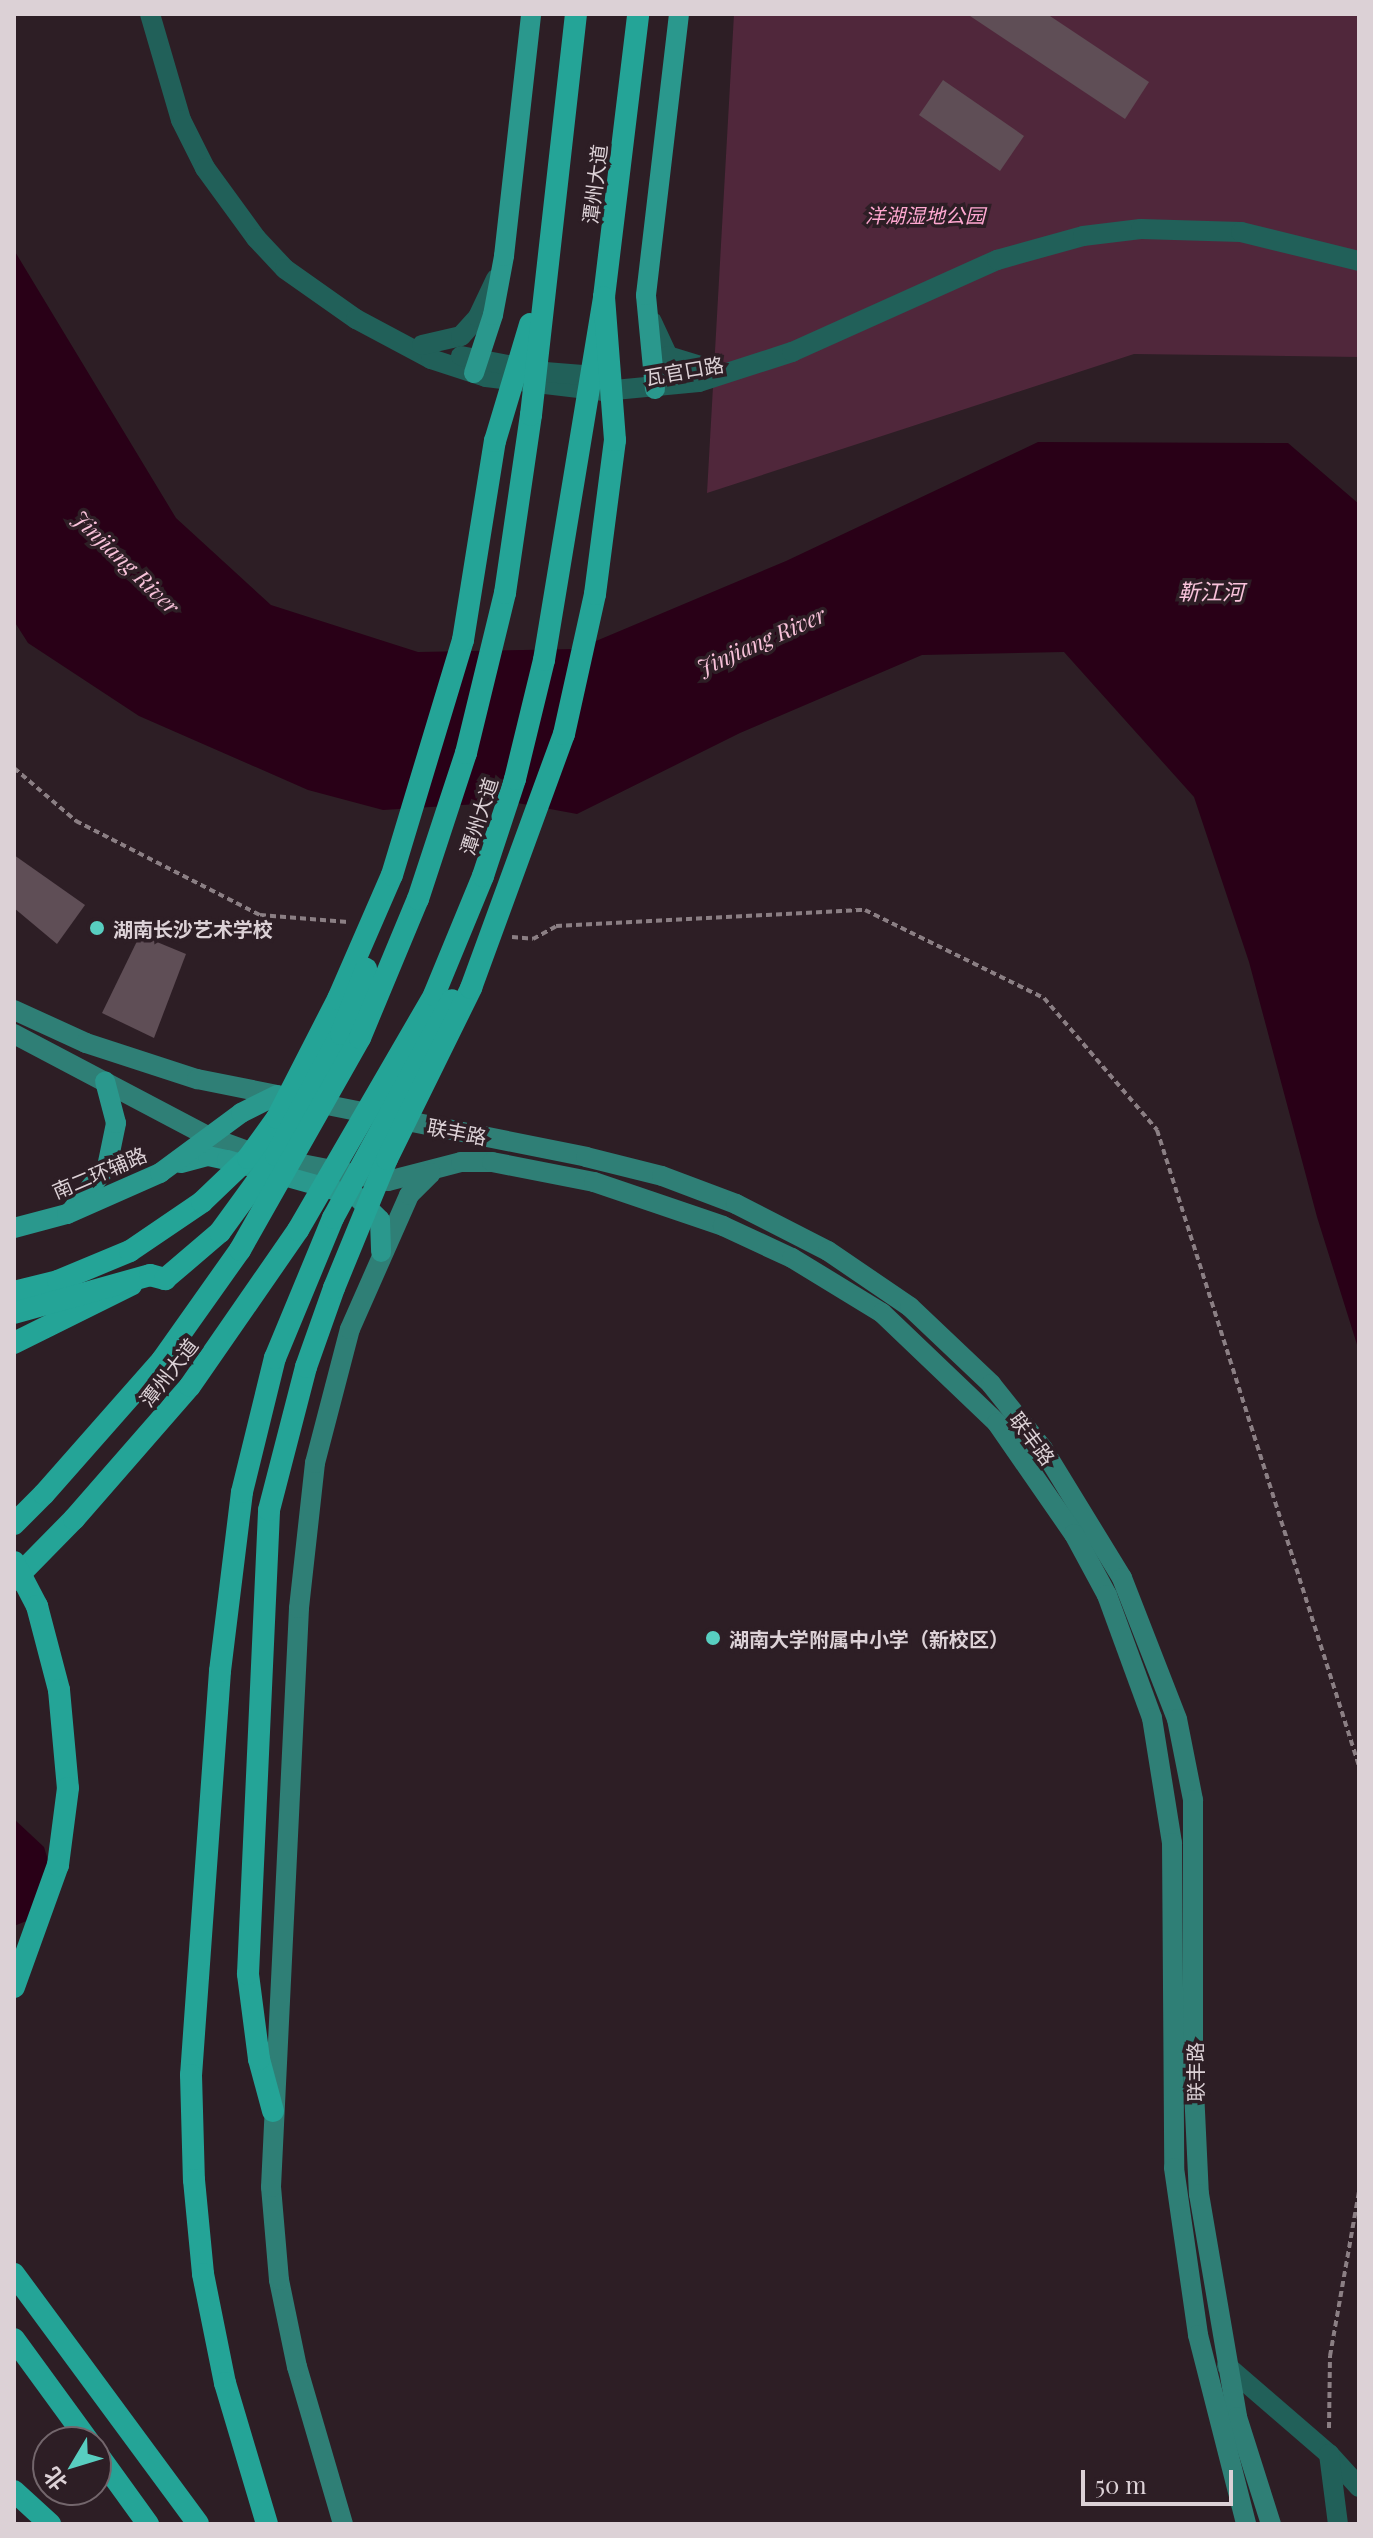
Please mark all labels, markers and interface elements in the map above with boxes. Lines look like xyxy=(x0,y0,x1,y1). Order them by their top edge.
street label: 潭州大道 xyxy=(577,143,611,225)
park label: 洋湖湿地公园 xyxy=(865,202,985,226)
street label: 瓦官口路 xyxy=(643,351,725,389)
water label: Jinjiang River xyxy=(67,505,185,619)
water label: 靳江河 xyxy=(1178,579,1244,605)
water label: Jinjiang River xyxy=(693,601,829,681)
street label: 潭州大道 xyxy=(454,774,502,858)
place label: 湖南长沙艺术学校 xyxy=(113,916,273,940)
marker: 湖南长沙艺术学校 xyxy=(88,919,106,937)
street label: 联丰路 xyxy=(425,1113,489,1149)
street label: 南二环辅路 xyxy=(48,1141,150,1203)
street label: 潭州大道 xyxy=(134,1333,202,1411)
street label: 联丰路 xyxy=(1005,1407,1061,1469)
place label: 湖南大学附属中小学（新校区） xyxy=(729,1626,1009,1650)
marker: 湖南大学附属中小学（新校区） xyxy=(704,1629,722,1647)
street label: 联丰路 xyxy=(1182,2042,1206,2102)
north arrow xyxy=(32,2426,112,2506)
scale bar xyxy=(1085,2454,1237,2504)
text: 北 xyxy=(36,2462,73,2497)
text: 50 m xyxy=(1095,2468,1147,2500)

